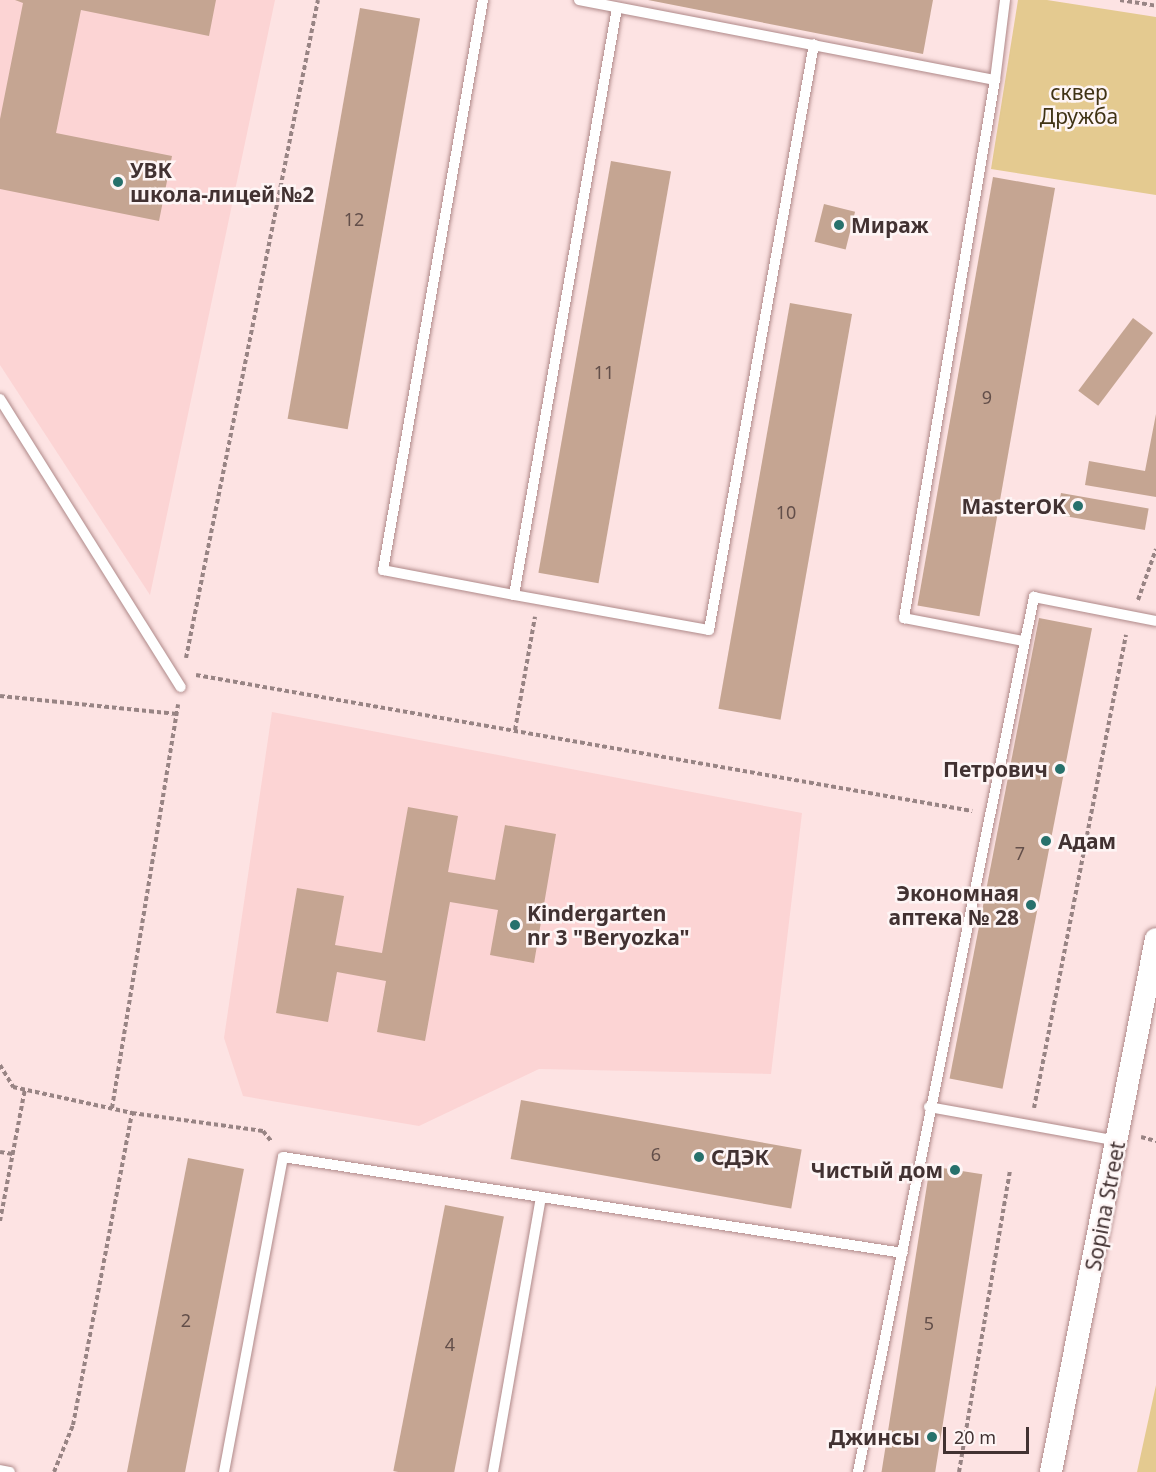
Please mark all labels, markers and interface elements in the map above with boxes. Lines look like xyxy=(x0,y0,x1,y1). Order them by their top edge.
park label: сквер Дружба xyxy=(1040,79,1118,129)
place label: УВК школа-лицей №2 xyxy=(130,157,314,207)
marker: УВК школа-лицей №2 xyxy=(111,175,125,189)
house number: 12 xyxy=(344,208,364,230)
place label: Мираж xyxy=(851,212,929,238)
marker: Мираж xyxy=(832,218,846,232)
house number: 11 xyxy=(594,361,614,383)
house number: 9 xyxy=(982,386,992,408)
place label: MasterOK xyxy=(961,493,1066,519)
marker: MasterOK xyxy=(1071,499,1085,513)
house number: 10 xyxy=(776,501,796,523)
place label: Петрович xyxy=(943,756,1048,782)
marker: Петрович xyxy=(1053,762,1067,776)
place label: Адам xyxy=(1058,828,1116,854)
marker: Адам xyxy=(1039,834,1053,848)
house number: 7 xyxy=(1015,842,1025,864)
place label: Экономная аптека № 28 xyxy=(889,880,1019,930)
marker: Экономная аптека № 28 xyxy=(1024,898,1038,912)
place label: Kindergarten nr 3 "Beryozka" xyxy=(527,900,690,950)
marker: Kindergarten nr 3 "Beryozka" xyxy=(508,918,522,932)
street label: Sopina Street xyxy=(1080,1139,1130,1273)
house number: 6 xyxy=(651,1143,661,1165)
place label: СДЭК xyxy=(711,1144,769,1170)
marker: СДЭК xyxy=(692,1150,706,1164)
place label: Чистый дом xyxy=(811,1157,943,1183)
marker: Чистый дом xyxy=(948,1163,962,1177)
house number: 2 xyxy=(181,1309,191,1331)
house number: 5 xyxy=(924,1312,934,1334)
house number: 4 xyxy=(445,1333,455,1355)
scale bar xyxy=(946,1415,1032,1453)
place label: Джинсы xyxy=(829,1424,920,1450)
text: 20 m xyxy=(954,1425,996,1449)
marker: Джинсы xyxy=(925,1430,939,1444)

